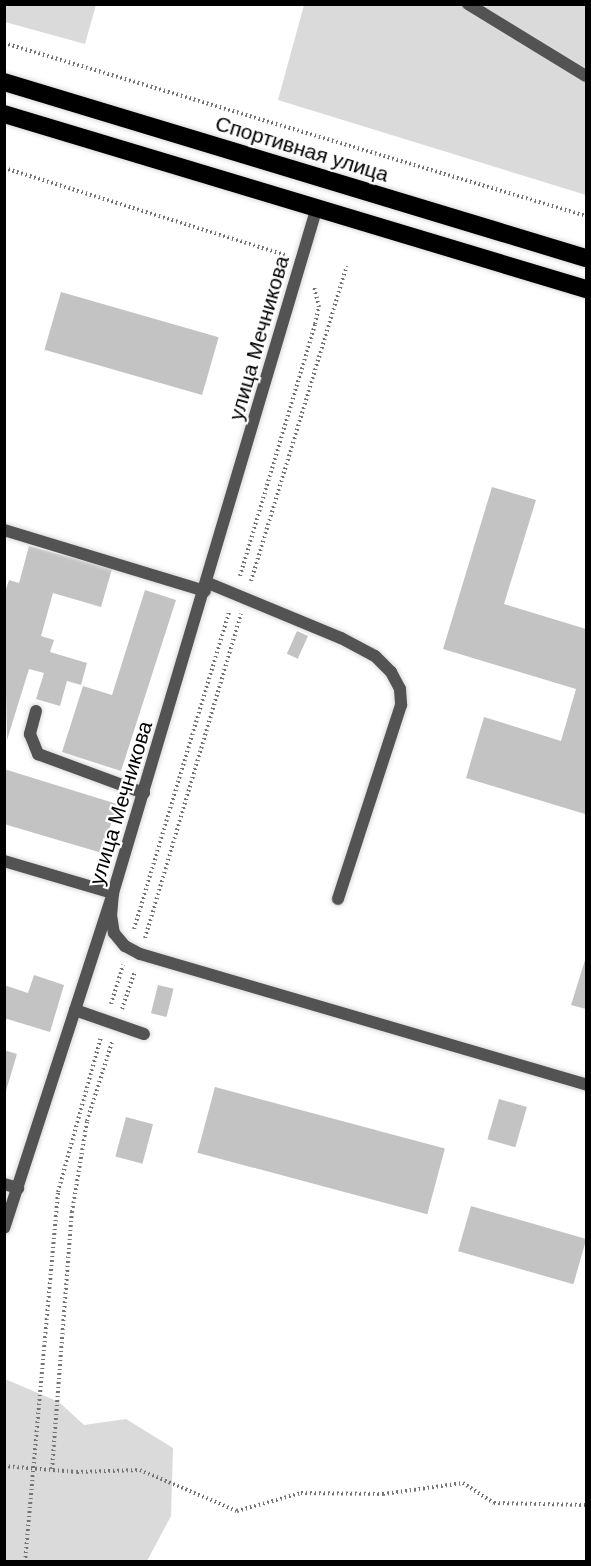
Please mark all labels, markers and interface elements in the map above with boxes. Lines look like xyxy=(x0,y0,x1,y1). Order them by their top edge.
street label: Спортивная улица xyxy=(212,111,392,187)
street label: улица Мечникова xyxy=(223,253,295,423)
street label: улица Мечникова xyxy=(84,718,158,888)

